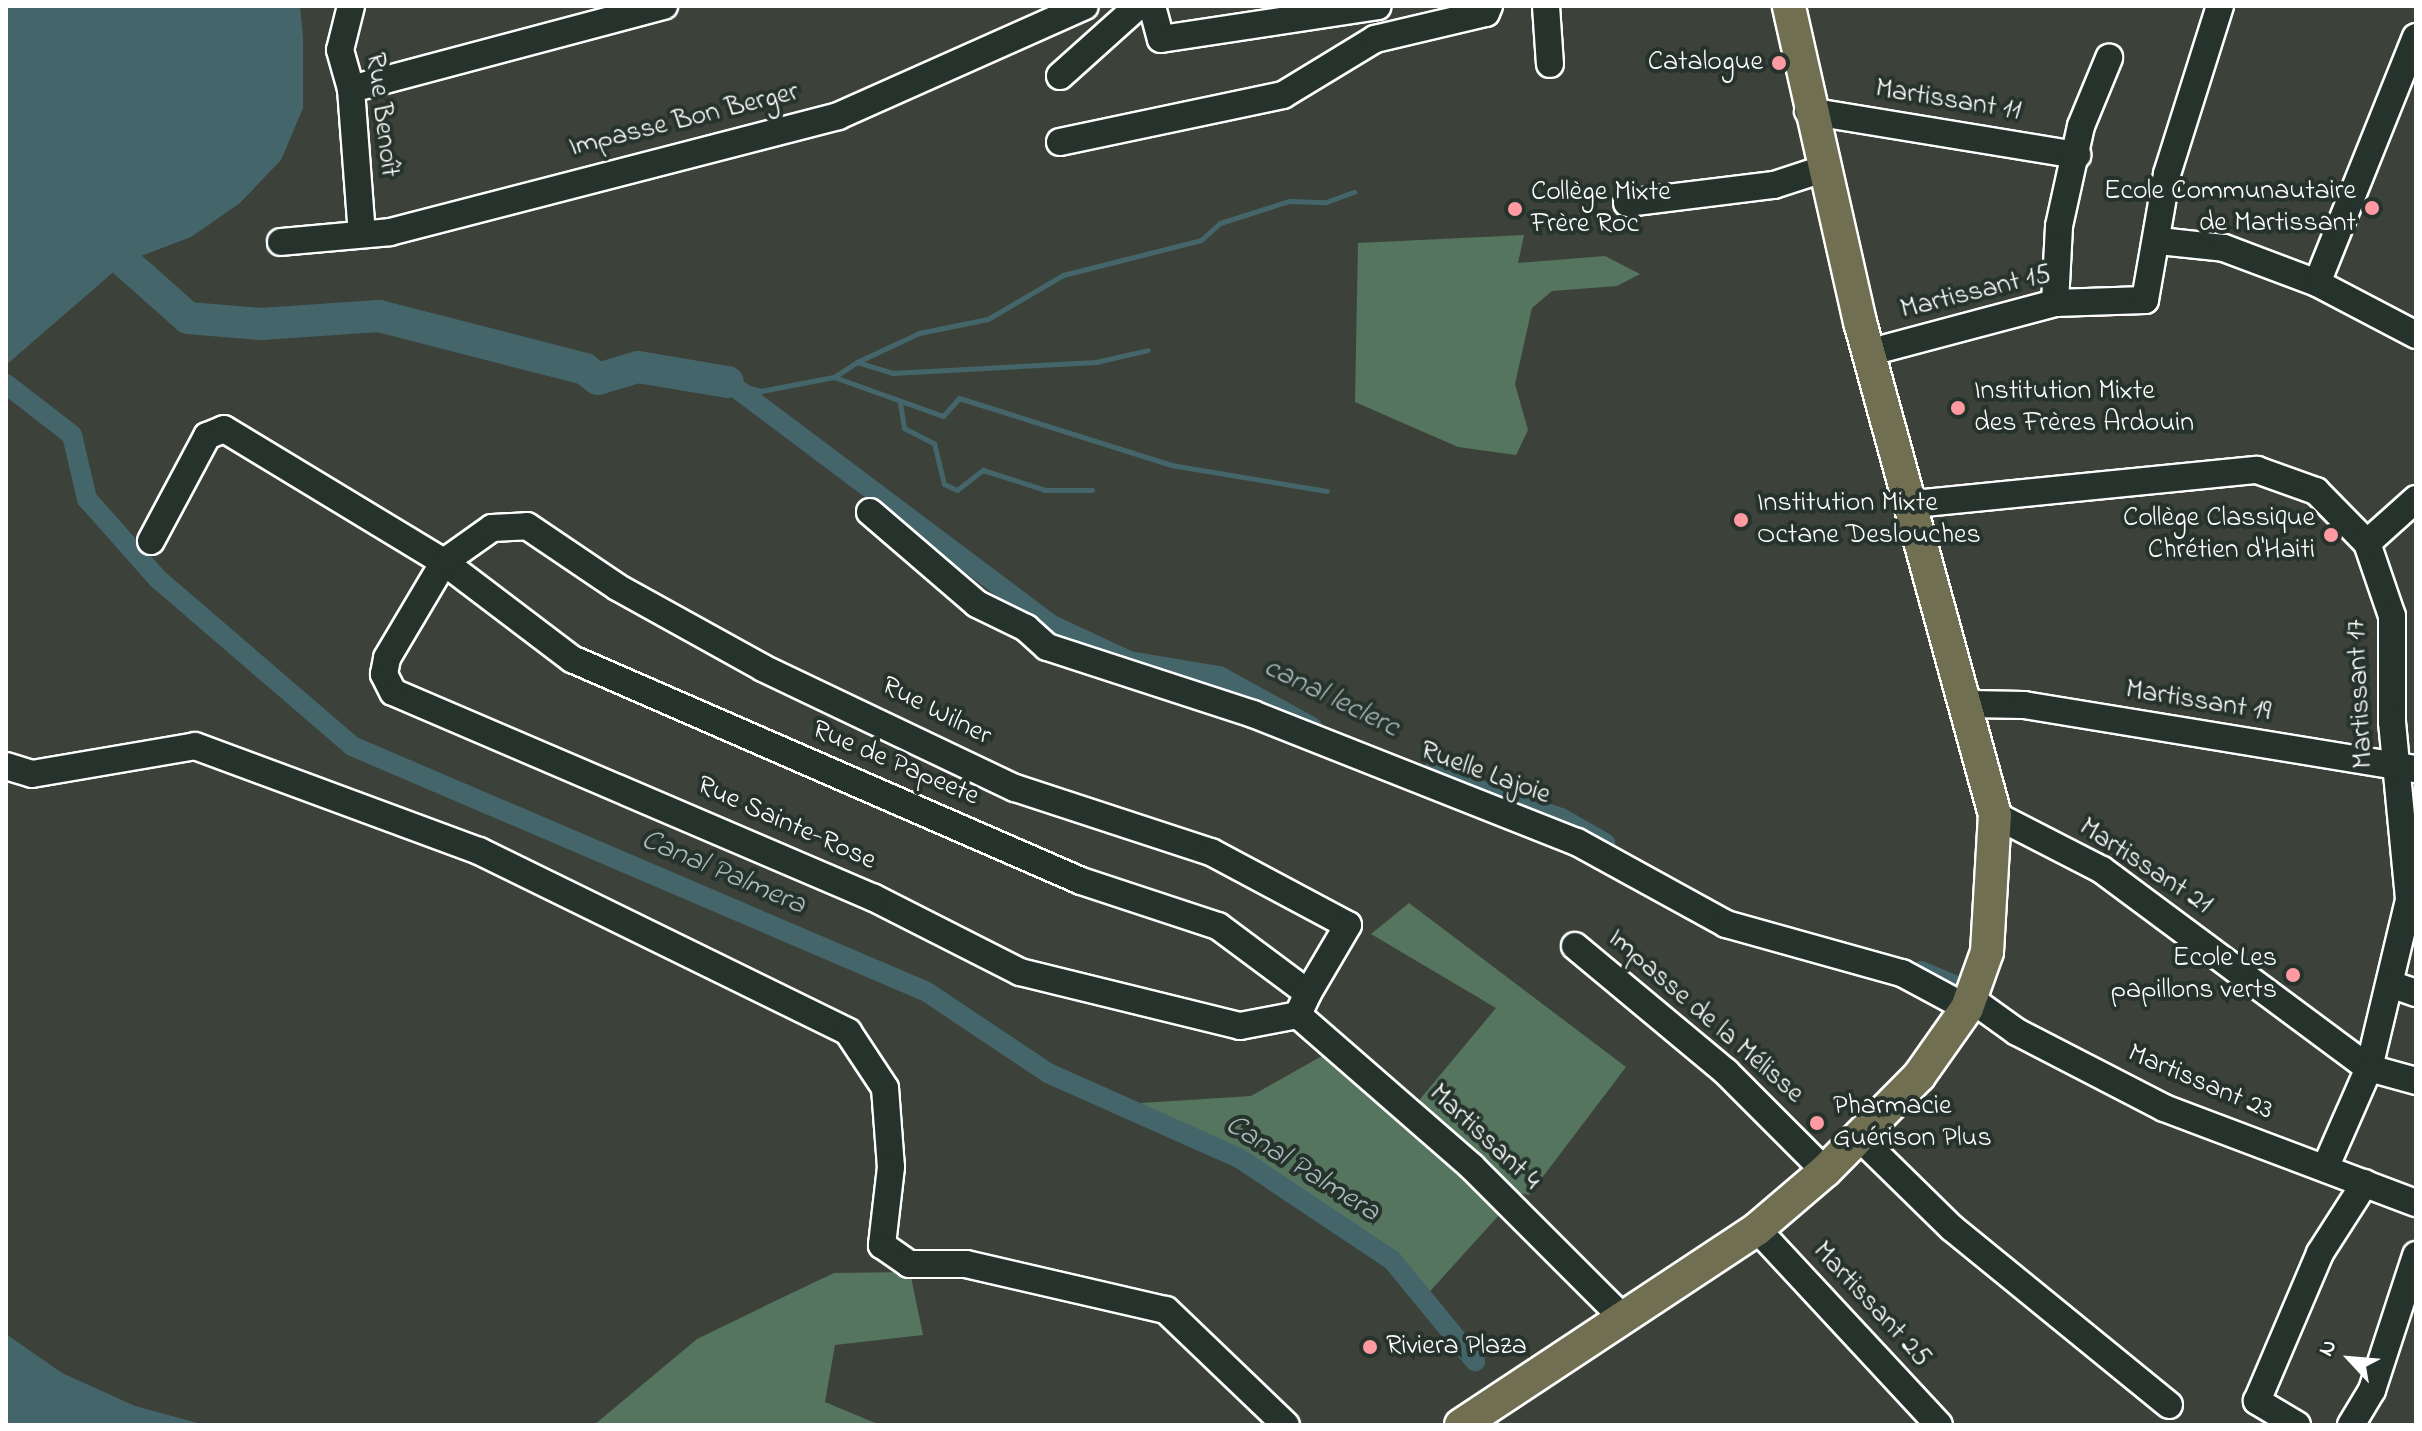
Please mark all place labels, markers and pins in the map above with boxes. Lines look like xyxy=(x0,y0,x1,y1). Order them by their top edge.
place label: Catalogue xyxy=(1648,46,1763,80)
marker: Catalogue xyxy=(1770,54,1788,72)
place label: Ecole Communautaire de Martissant xyxy=(2104,175,2356,241)
place label: Collège Mixte Frère Roc xyxy=(1531,176,1671,242)
marker: Ecole Communautaire de Martissant xyxy=(2363,199,2381,217)
marker: Collège Mixte Frère Roc xyxy=(1506,200,1524,218)
place label: Institution Mixte des Frères Ardouin xyxy=(1974,375,2194,441)
marker: Institution Mixte des Frères Ardouin xyxy=(1949,399,1967,417)
place label: Institution Mixte Octane Deslouches xyxy=(1757,487,1981,553)
place label: Collège Classique Chrétien d'Haiti xyxy=(2123,502,2315,568)
marker: Institution Mixte Octane Deslouches xyxy=(1732,511,1750,529)
marker: Collège Classique Chrétien d'Haiti xyxy=(2322,526,2340,544)
place label: Ecole Les papillons verts xyxy=(2111,942,2277,1008)
marker: Ecole Les papillons verts xyxy=(2284,966,2302,984)
place label: Pharmacie Guérison Plus xyxy=(1833,1090,1992,1156)
marker: Pharmacie Guérison Plus xyxy=(1808,1114,1826,1132)
place label: Riviera Plaza xyxy=(1386,1330,1527,1364)
marker: Riviera Plaza xyxy=(1361,1338,1379,1356)

